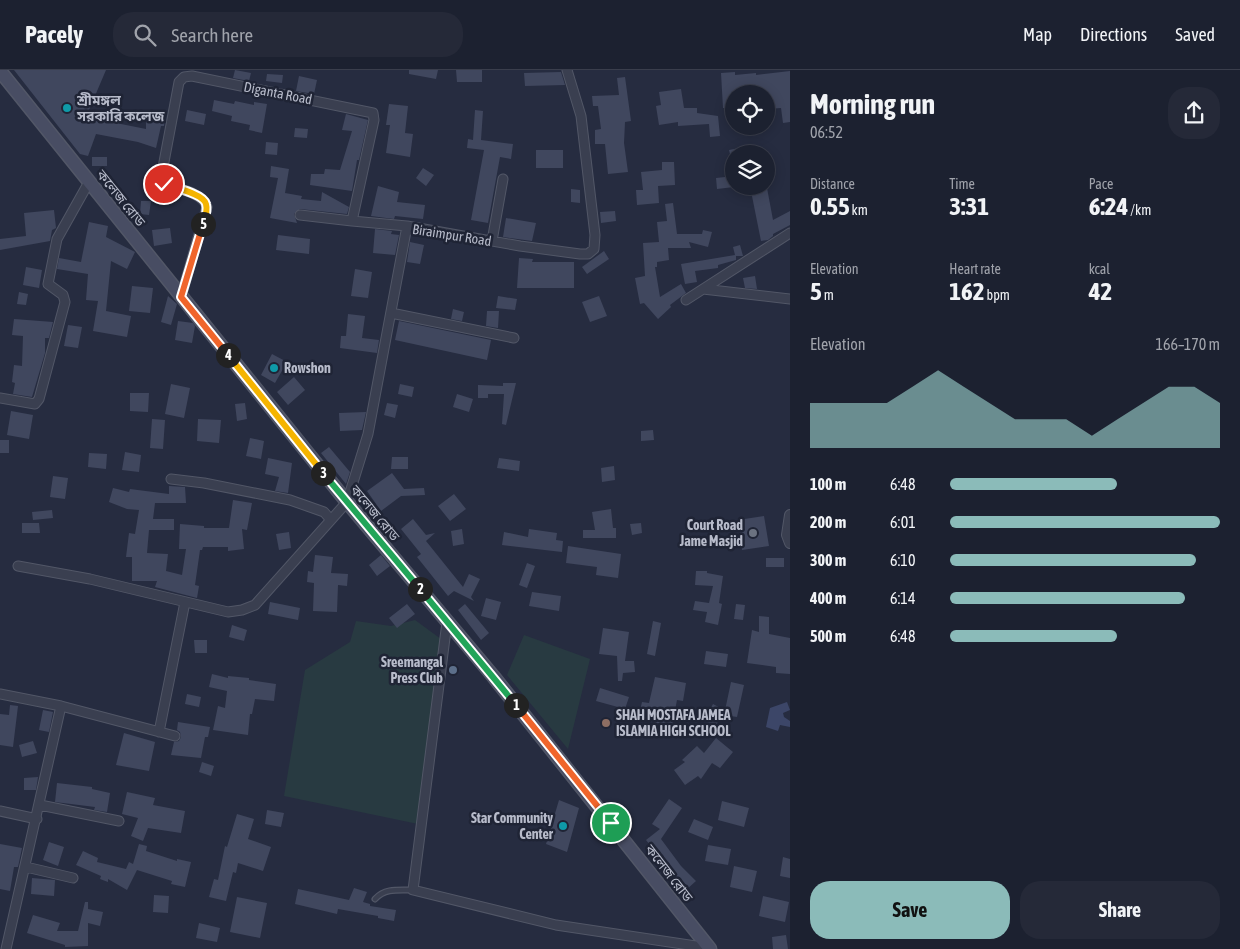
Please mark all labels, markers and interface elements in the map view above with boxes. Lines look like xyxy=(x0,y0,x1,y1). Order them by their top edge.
search box xyxy=(113,12,463,57)
text: Pacely xyxy=(25,21,83,48)
icon: search xyxy=(131,21,159,49)
text: Search here xyxy=(171,24,253,46)
text: Map xyxy=(1023,24,1052,45)
text: Directions xyxy=(1080,24,1147,45)
text: Saved xyxy=(1175,24,1215,45)
street label: Diganta Road xyxy=(242,79,314,107)
map controls xyxy=(725,85,775,195)
button: locate xyxy=(725,85,775,135)
button: share xyxy=(1168,87,1220,139)
text: Morning run xyxy=(810,88,935,120)
place label: শ্রীমঙ্গল সরকারি কলেজ xyxy=(76,92,165,124)
marker: শ্রীমঙ্গল সরকারি কলেজ xyxy=(61,102,73,114)
text: 06:52 xyxy=(810,123,843,141)
button: layers xyxy=(725,145,775,195)
pin xyxy=(143,163,185,205)
street label: কলেজ রোড xyxy=(93,166,149,230)
icon: check xyxy=(150,170,178,198)
text: Distance xyxy=(810,176,855,192)
text: Time xyxy=(949,176,975,192)
text: Pace xyxy=(1089,176,1113,192)
text: 0.55 xyxy=(810,192,850,220)
text: 3:31 xyxy=(949,192,989,220)
text: 6:24 xyxy=(1089,192,1128,220)
text: km xyxy=(850,202,868,218)
text: /km xyxy=(1128,202,1151,218)
pin: 5 xyxy=(190,212,216,236)
text: 5 xyxy=(200,216,207,232)
street label: Biraimpur Road xyxy=(411,221,493,249)
text: Elevation xyxy=(810,261,859,277)
text: Heart rate xyxy=(949,261,1001,277)
text: kcal xyxy=(1089,261,1110,277)
text: 5 xyxy=(810,277,822,305)
text: 162 xyxy=(949,277,985,305)
text: 42 xyxy=(1089,277,1112,305)
text: m xyxy=(822,287,834,303)
text: bpm xyxy=(985,287,1010,303)
text: Elevation xyxy=(810,335,865,353)
text: 166–170 m xyxy=(1156,335,1220,353)
pin: 4 xyxy=(216,342,240,368)
text: 4 xyxy=(225,347,232,363)
place label: Rowshon xyxy=(284,360,331,376)
marker: Rowshon xyxy=(268,362,280,374)
pin: 3 xyxy=(310,460,336,486)
text: 3 xyxy=(320,465,327,481)
text: 100 m xyxy=(810,475,846,493)
text: 6:48 xyxy=(890,475,915,493)
street label: কলেজ রোড xyxy=(346,481,404,545)
text: 200 m xyxy=(810,513,846,531)
text: 6:01 xyxy=(890,513,916,531)
place label: Court Road Jame Masjid xyxy=(679,517,743,549)
marker: Court Road Jame Masjid xyxy=(747,527,759,539)
text: 300 m xyxy=(810,551,846,569)
text: 6:10 xyxy=(890,551,915,569)
pin: 2 xyxy=(408,576,432,602)
text: 2 xyxy=(417,581,424,597)
text: 400 m xyxy=(810,589,846,607)
text: 6:14 xyxy=(890,589,915,607)
text: 500 m xyxy=(810,627,846,645)
text: 6:48 xyxy=(890,627,915,645)
place label: Sreemangal Press Club xyxy=(381,654,443,686)
marker: Sreemangal Press Club xyxy=(447,664,459,676)
pin: 1 xyxy=(504,692,528,718)
text: 1 xyxy=(513,697,520,713)
place label: SHAH MOSTAFA JAMEA ISLAMIA HIGH SCHOOL xyxy=(616,707,731,739)
marker: SHAH MOSTAFA JAMEA ISLAMIA HIGH SCHOOL xyxy=(600,717,612,729)
pin xyxy=(590,802,632,844)
icon: arrive xyxy=(597,809,625,837)
place label: Star Community Center xyxy=(471,810,554,842)
marker: Star Community Center xyxy=(557,820,569,832)
street label: কলেজ রোড xyxy=(641,841,697,905)
button: Save xyxy=(810,881,1010,939)
button: Share xyxy=(1020,881,1220,939)

